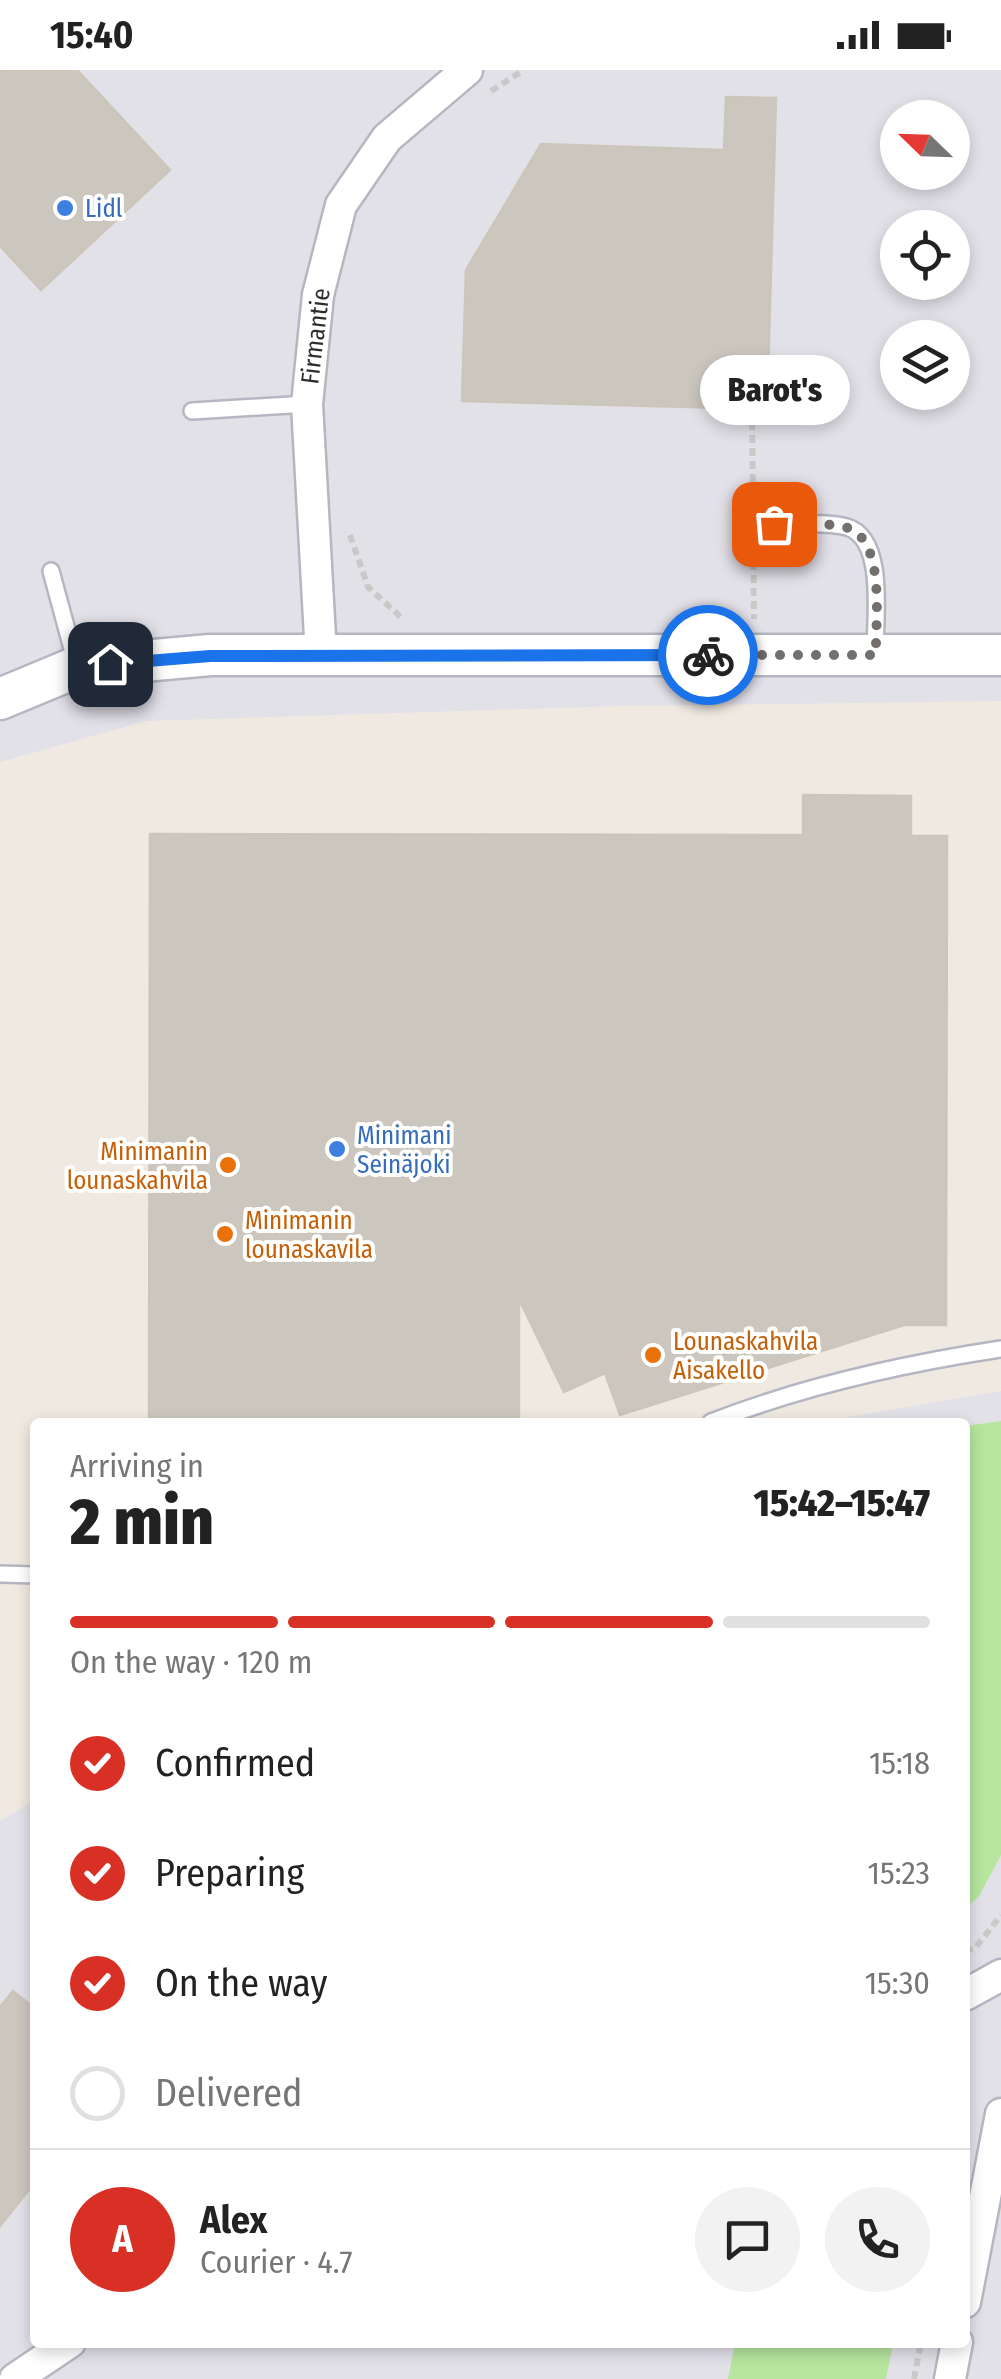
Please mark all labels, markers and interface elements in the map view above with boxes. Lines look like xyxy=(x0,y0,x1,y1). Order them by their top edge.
text: 15:40 xyxy=(50,12,134,58)
north arrow xyxy=(880,100,970,190)
map controls xyxy=(880,100,970,410)
place label: Lidl xyxy=(85,194,123,224)
marker: Lidl xyxy=(54,197,76,219)
button: locate xyxy=(880,210,970,300)
street label: Firmantie xyxy=(295,286,337,386)
button: layers xyxy=(880,320,970,410)
callout: Barot's xyxy=(699,354,849,424)
text: Barot's xyxy=(728,371,822,409)
pin xyxy=(732,482,817,567)
icon: bag xyxy=(747,497,802,552)
courier xyxy=(658,605,758,705)
pin xyxy=(68,622,153,707)
icon: bike xyxy=(681,628,736,683)
icon: home xyxy=(83,637,138,692)
place label: Minimani Seinäjoki xyxy=(357,1121,452,1180)
place label: Minimanin lounaskahvila xyxy=(67,1137,208,1196)
marker: Minimani Seinäjoki xyxy=(326,1138,348,1160)
marker: Minimanin lounaskahvila xyxy=(217,1154,239,1176)
place label: Minimanin lounaskavila xyxy=(245,1206,373,1265)
marker: Minimanin lounaskavila xyxy=(214,1223,236,1245)
place label: Lounaskahvila Aisakello xyxy=(673,1327,818,1386)
marker: Lounaskahvila Aisakello xyxy=(642,1344,664,1366)
text: Arriving in xyxy=(70,1447,204,1485)
text: 15:42–15:47 xyxy=(753,1480,930,1526)
text: 2 min xyxy=(70,1483,214,1561)
text: On the way · 120 m xyxy=(70,1643,312,1681)
icon: check xyxy=(70,1736,125,1791)
text: Confirmed xyxy=(155,1740,315,1786)
text: 15:18 xyxy=(869,1744,930,1782)
icon: check xyxy=(70,1846,125,1901)
text: Preparing xyxy=(155,1850,304,1896)
text: 15:23 xyxy=(868,1854,930,1892)
icon: check xyxy=(70,1956,125,2011)
text: On the way xyxy=(155,1960,327,2006)
text: 15:30 xyxy=(865,1964,930,2002)
text: Delivered xyxy=(155,2070,302,2116)
button: chat xyxy=(695,2187,800,2292)
button: phone xyxy=(825,2187,930,2292)
text: Alex xyxy=(200,2197,267,2243)
text: A xyxy=(112,2216,133,2262)
text: Courier · 4.7 xyxy=(200,2243,352,2281)

